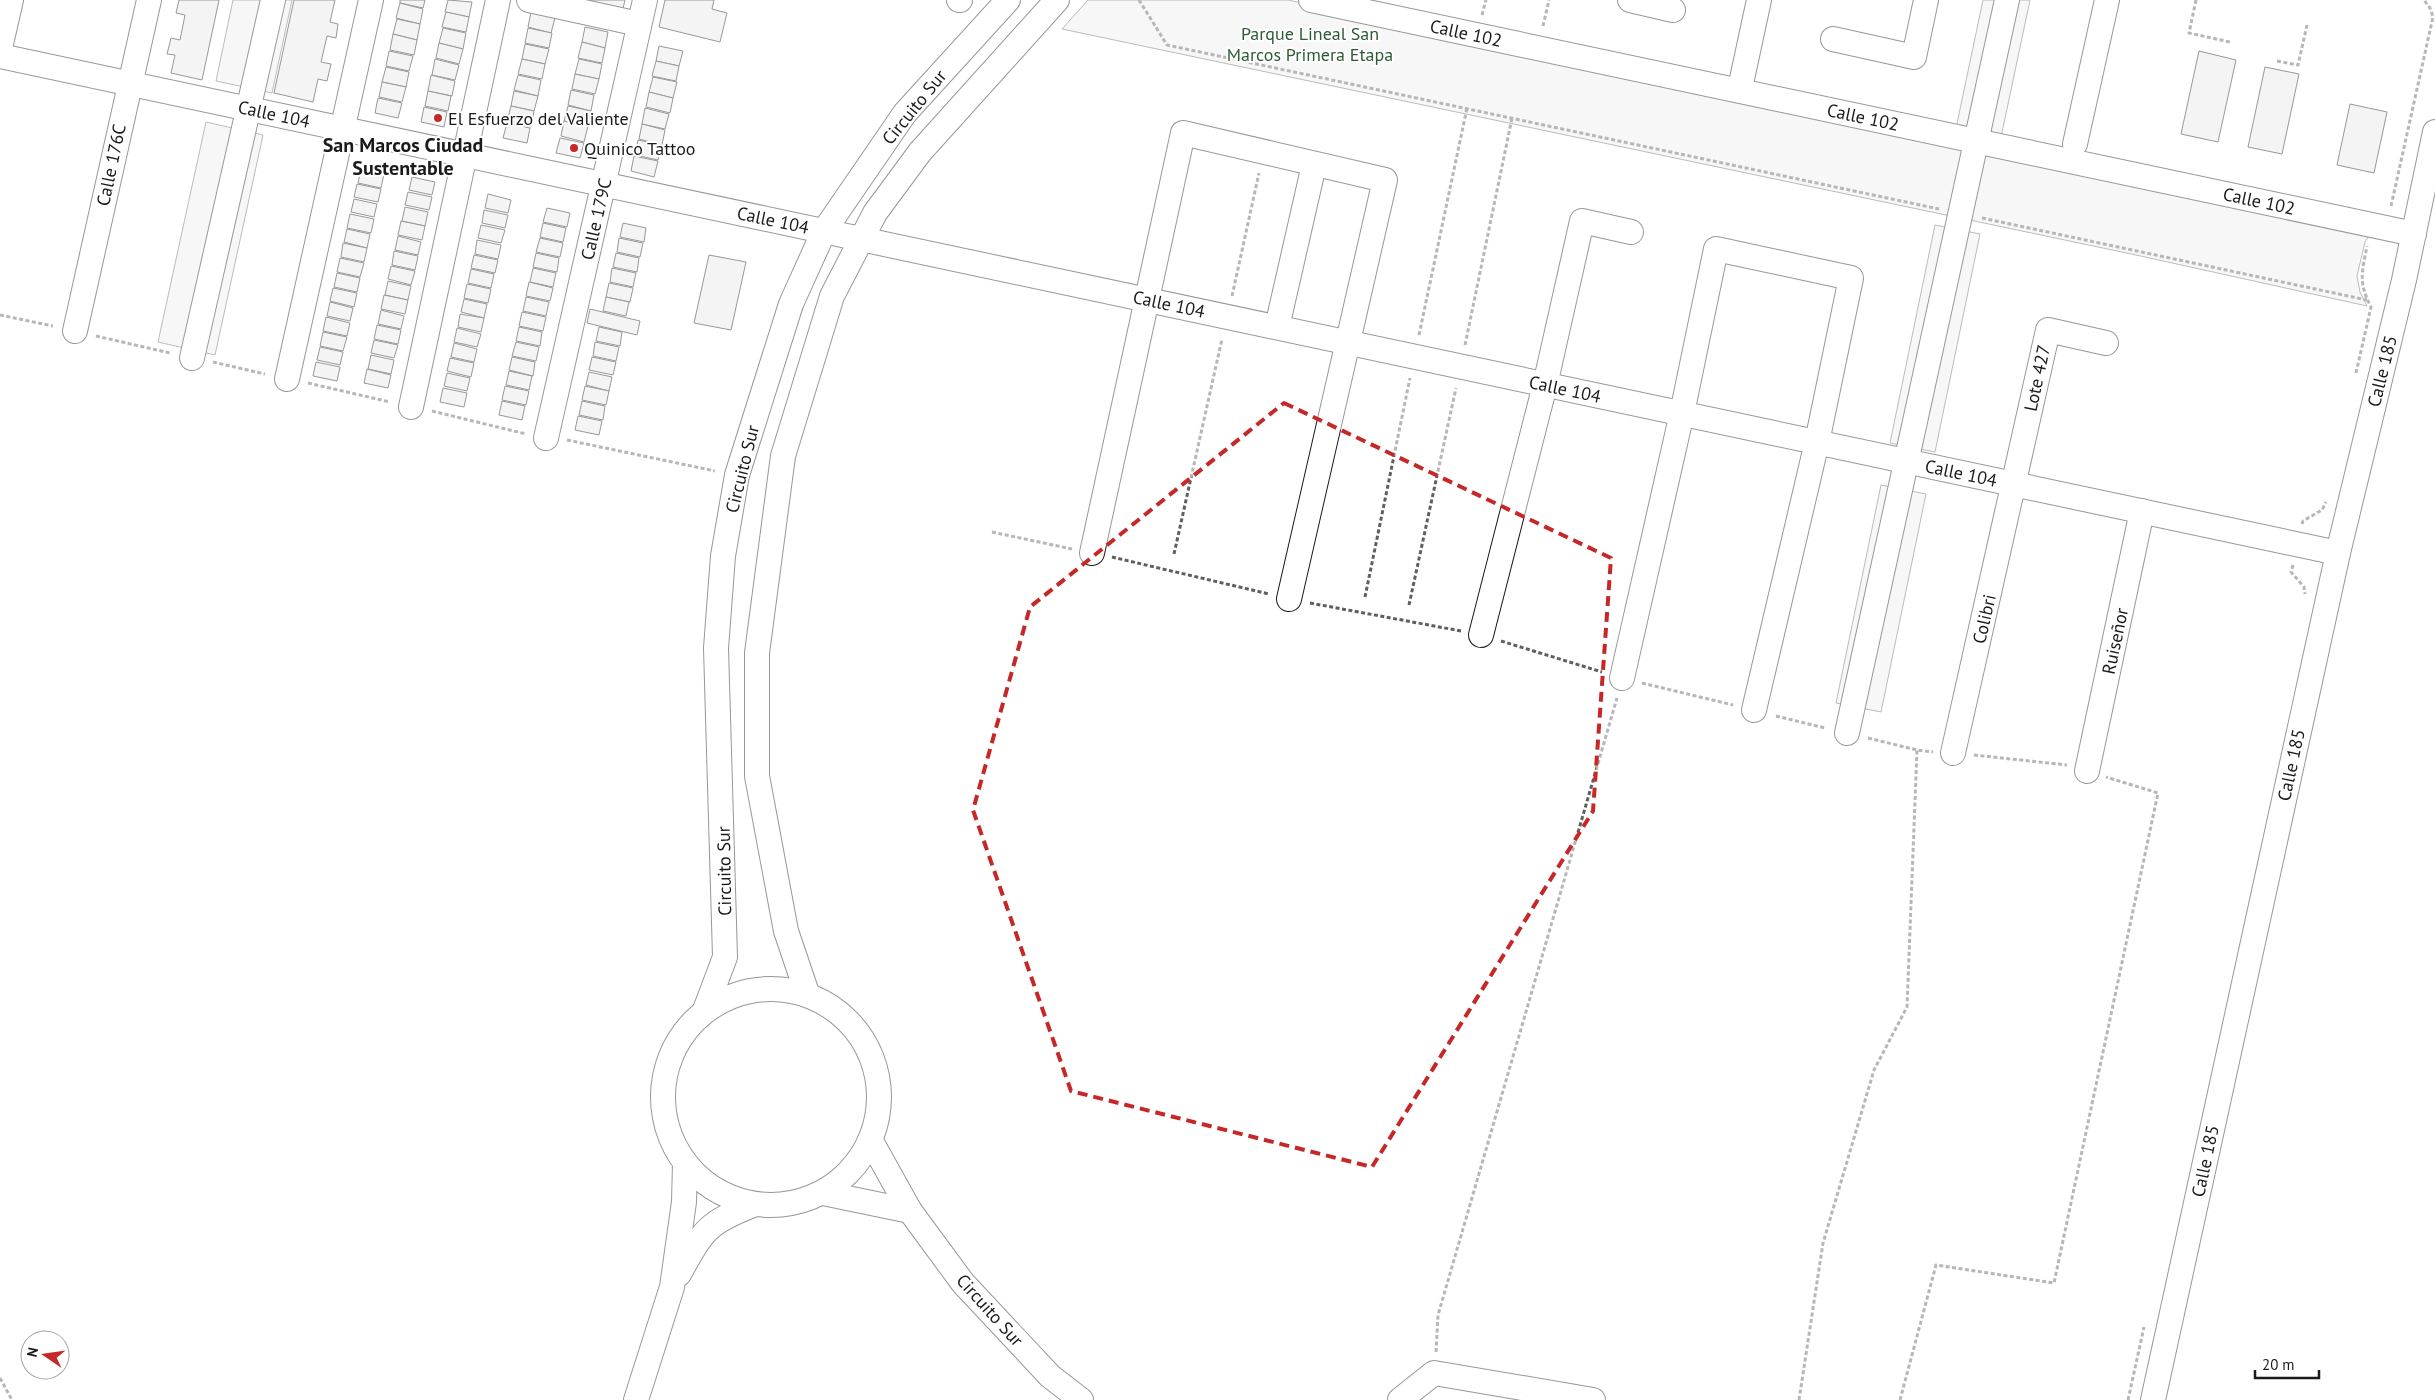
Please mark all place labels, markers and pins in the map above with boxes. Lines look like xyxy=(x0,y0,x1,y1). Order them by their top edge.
place label: El Esfuerzo del Valiente xyxy=(448,107,629,130)
marker: El Esfuerzo del Valiente xyxy=(432,112,444,124)
place label: Quinico Tattoo xyxy=(584,137,695,160)
marker: Quinico Tattoo xyxy=(568,142,580,154)

